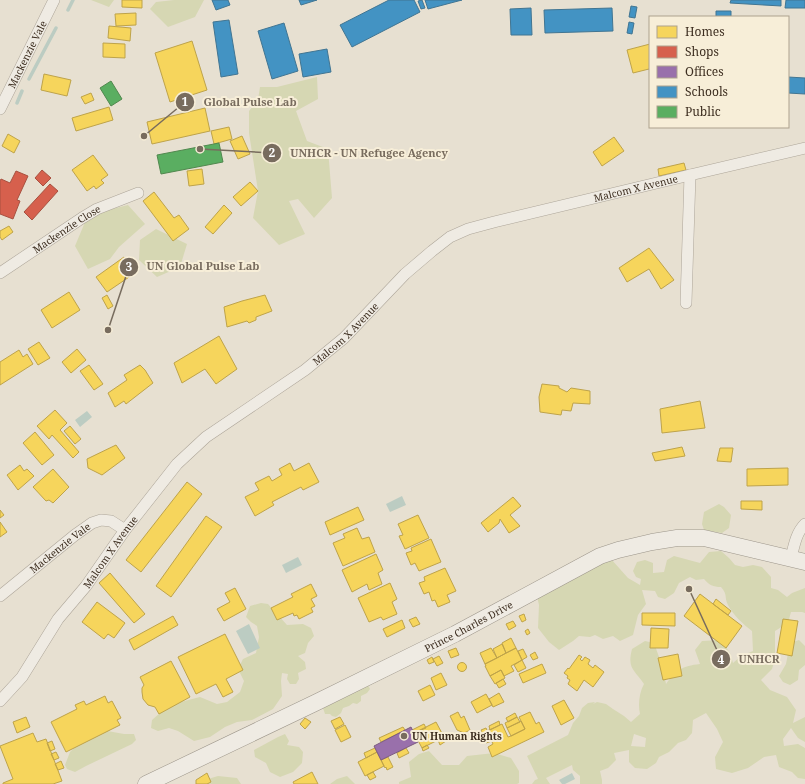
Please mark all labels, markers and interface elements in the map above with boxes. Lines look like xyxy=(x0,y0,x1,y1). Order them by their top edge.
legend xyxy=(649,16,789,128)
street label: Mackenzie Vale xyxy=(4,18,50,91)
text: Homes xyxy=(685,23,725,40)
text: Shops xyxy=(685,43,719,60)
text: Offices xyxy=(685,63,724,80)
text: Schools xyxy=(685,83,728,100)
callout: Global Pulse Lab xyxy=(175,90,304,113)
text: 1 xyxy=(182,93,189,110)
text: Global Pulse Lab xyxy=(203,94,297,109)
text: Public xyxy=(685,103,721,120)
callout: UNHCR - UN Refugee Agency xyxy=(262,142,455,165)
text: 2 xyxy=(269,144,276,161)
text: UNHCR - UN Refugee Agency xyxy=(290,145,448,160)
street label: Malcom X Avenue xyxy=(592,171,679,205)
street label: Mackenzie Close xyxy=(30,201,102,256)
callout: UN Global Pulse Lab xyxy=(119,255,268,278)
text: 3 xyxy=(126,258,133,275)
text: UN Global Pulse Lab xyxy=(147,258,259,273)
street label: Malcom X Avenue xyxy=(309,299,381,368)
street label: Malcom X Avenue xyxy=(80,513,141,591)
street label: Mackenzie Vale xyxy=(27,519,93,576)
street label: Prince Charles Drive xyxy=(422,597,515,655)
callout: UNHCR xyxy=(711,648,788,671)
text: 4 xyxy=(718,651,725,668)
text: UNHCR xyxy=(738,651,780,666)
place label: UN Human Rights xyxy=(412,729,502,743)
marker: UN Human Rights xyxy=(399,731,409,741)

